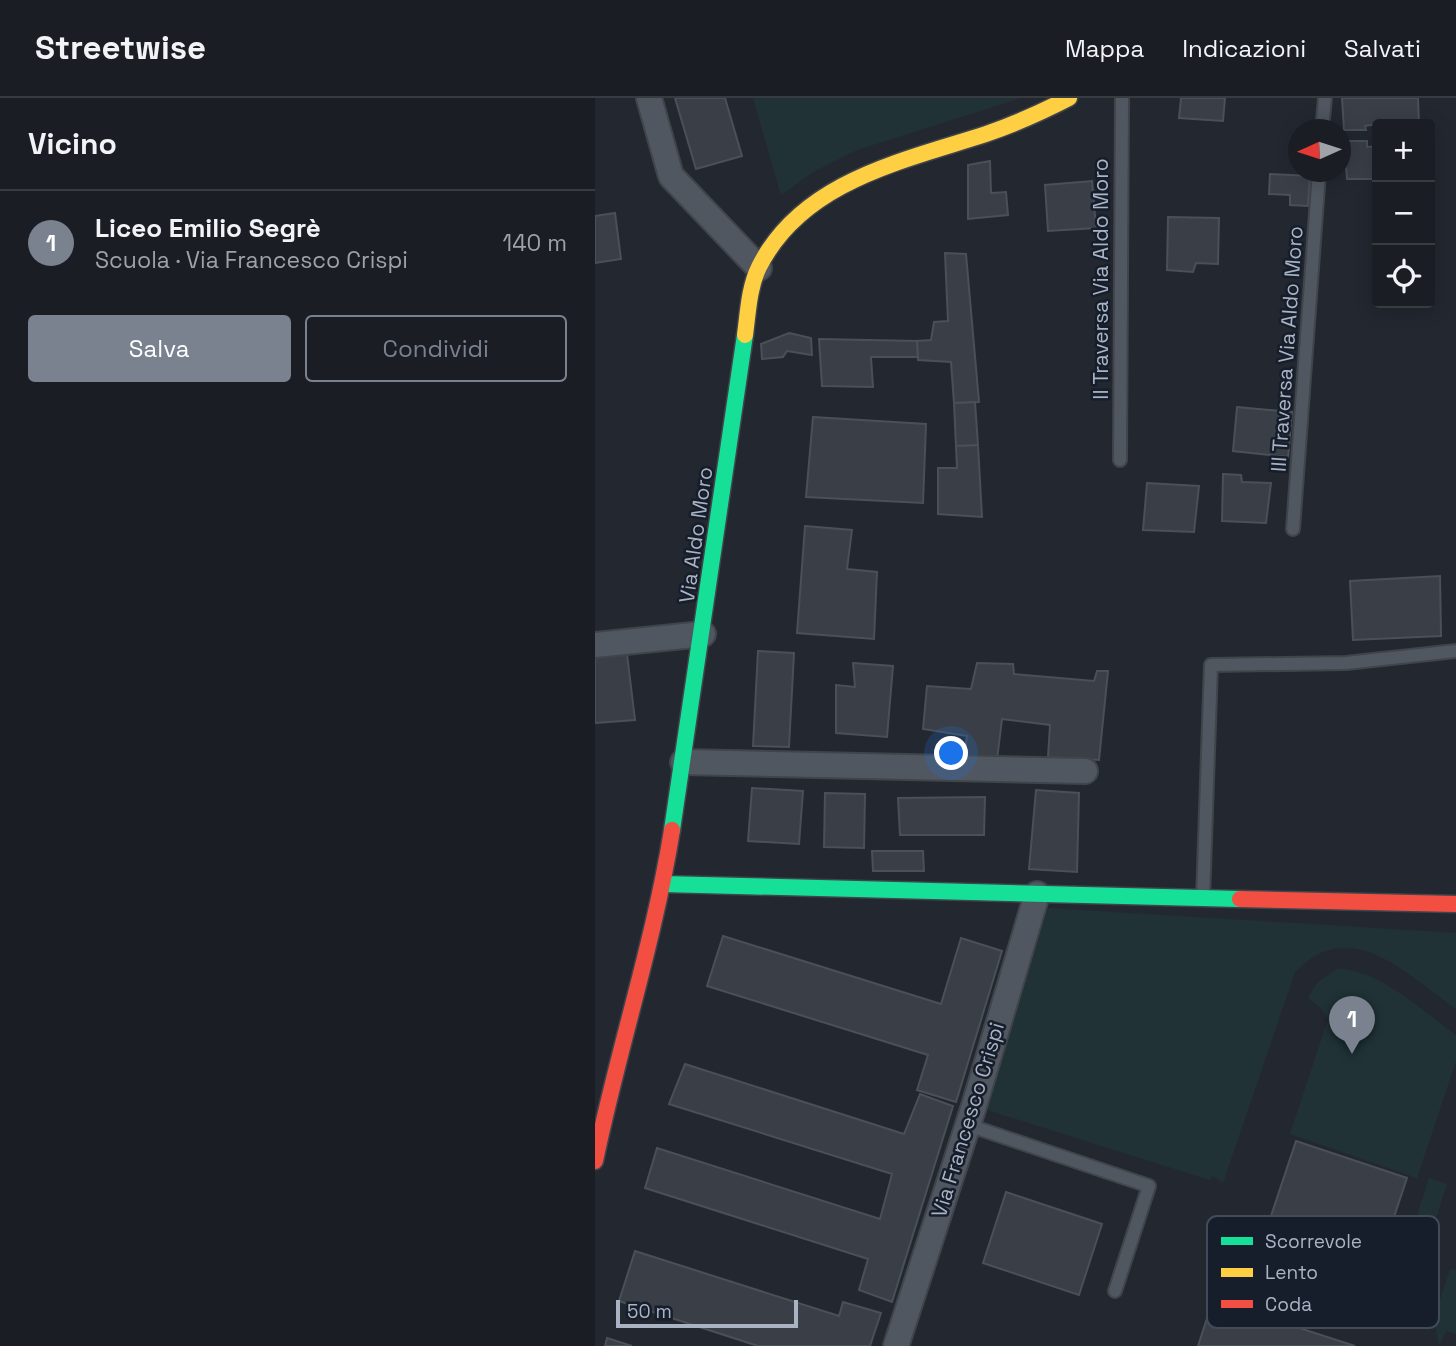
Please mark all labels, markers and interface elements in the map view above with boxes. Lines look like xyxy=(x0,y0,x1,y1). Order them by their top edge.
text: Streetwise xyxy=(35,27,206,69)
text: Mappa xyxy=(1065,33,1144,64)
text: Indicazioni xyxy=(1182,33,1306,64)
text: Salvati xyxy=(1344,33,1421,64)
north arrow xyxy=(1288,119,1351,182)
map controls xyxy=(1372,119,1435,308)
button: + xyxy=(1372,119,1435,182)
text: Vicino xyxy=(28,124,117,163)
street label: II Traversa Via Aldo Moro xyxy=(1087,158,1114,400)
button: − xyxy=(1372,182,1435,245)
text: Liceo Emilio Segrè xyxy=(95,211,321,245)
street label: III Traversa Via Aldo Moro xyxy=(1264,225,1309,473)
text: 1 xyxy=(46,228,56,258)
text: 140 m xyxy=(503,228,567,258)
text: Scuola · Via Francesco Crispi xyxy=(95,245,408,275)
button: locate xyxy=(1372,245,1435,308)
button: Salva xyxy=(28,315,291,382)
button: Condividi xyxy=(305,315,567,382)
street label: Via Aldo Moro xyxy=(673,465,718,605)
your location xyxy=(934,736,968,770)
pin: 1 xyxy=(1329,996,1375,1054)
street label: Via Francesco Crispi xyxy=(925,1019,1010,1221)
legend xyxy=(1207,1216,1439,1328)
text: Scorrevole xyxy=(1265,1229,1362,1254)
text: Lento xyxy=(1265,1260,1318,1285)
text: Coda xyxy=(1265,1292,1312,1317)
scale bar xyxy=(616,1297,798,1329)
text: 50 m xyxy=(627,1299,672,1324)

